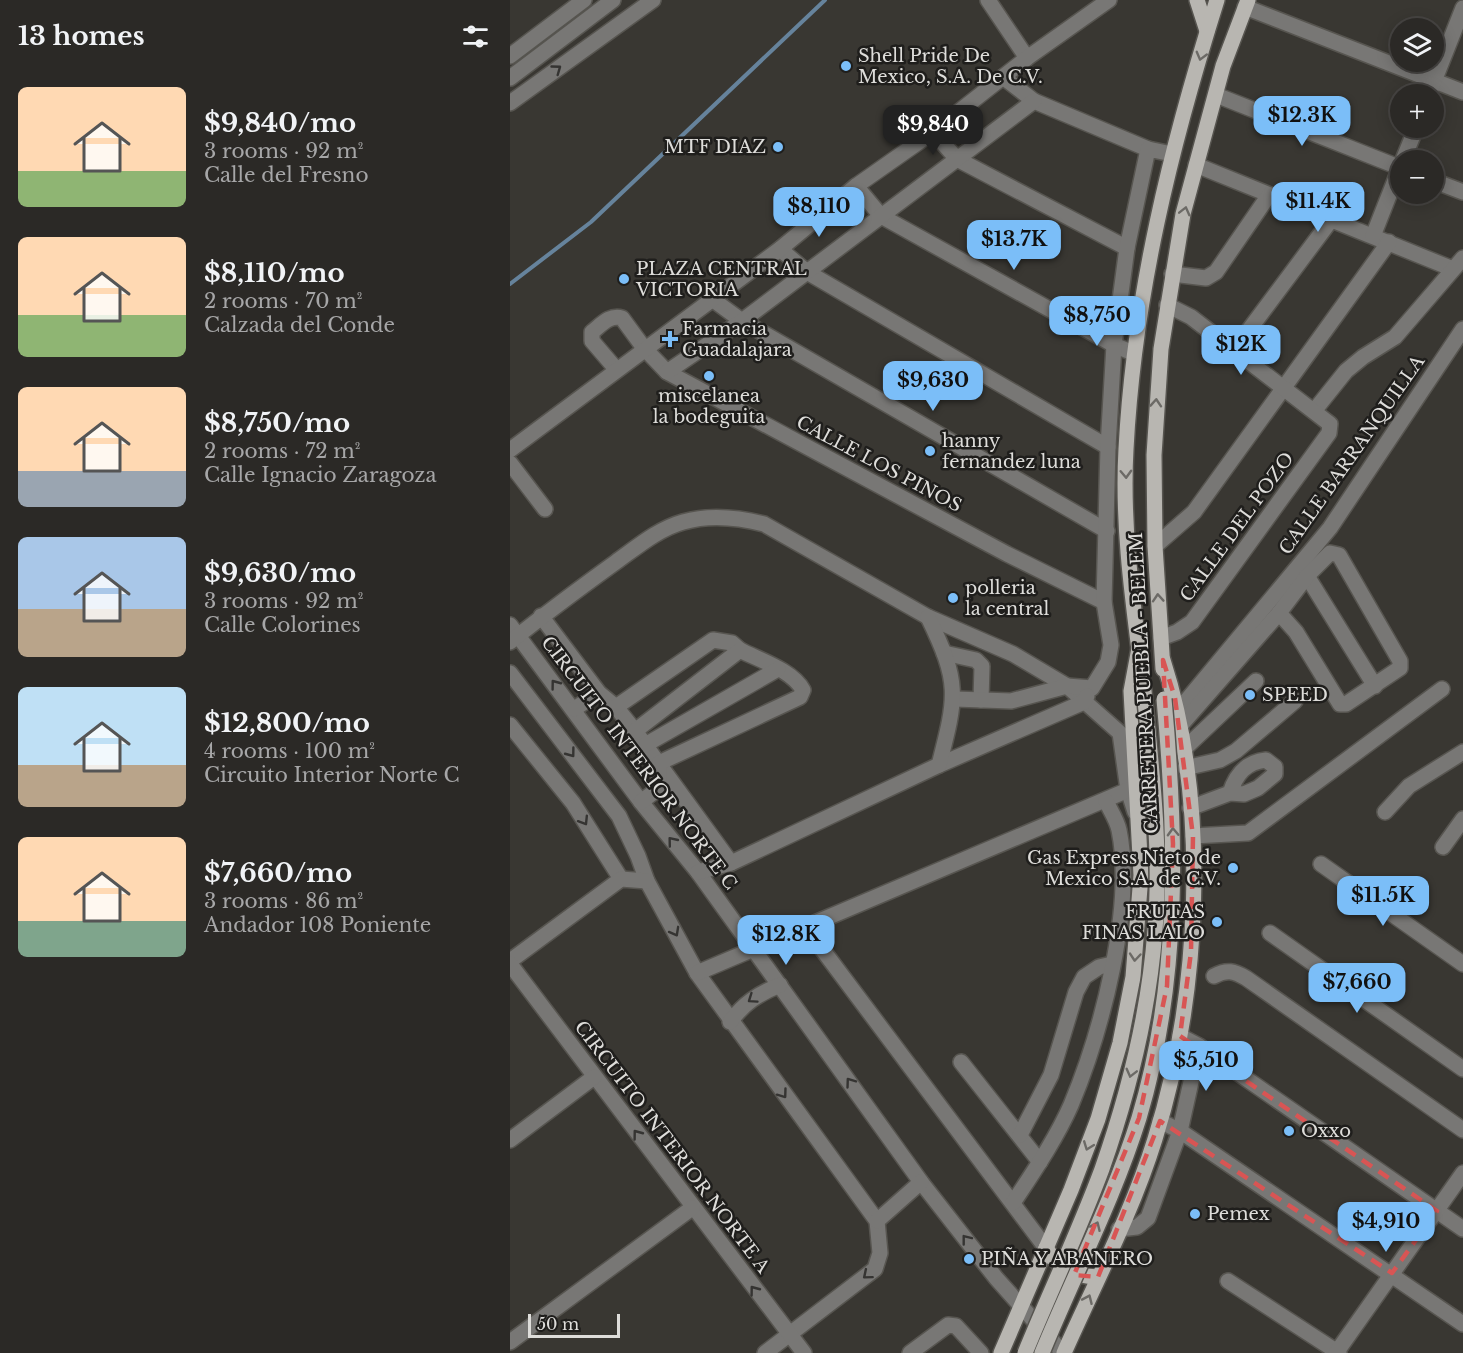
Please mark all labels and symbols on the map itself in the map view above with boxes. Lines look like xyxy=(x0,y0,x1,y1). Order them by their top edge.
place label: Shell Pride De Mexico, S.A. De C.V. xyxy=(858,45,1043,88)
one-way arrow xyxy=(1195,51,1208,61)
marker: Shell Pride De Mexico, S.A. De C.V. xyxy=(839,59,853,73)
one-way arrow xyxy=(551,65,562,76)
pin: $12.3K xyxy=(1253,96,1351,147)
pin: $9,840 xyxy=(884,105,982,156)
place label: MTF DIAZ xyxy=(664,136,766,158)
marker: MTF DIAZ xyxy=(771,140,785,154)
pin: $11.4K xyxy=(1269,182,1367,233)
pin: $8,110 xyxy=(770,187,868,238)
one-way arrow xyxy=(1177,206,1190,216)
pin: $13.7K xyxy=(965,220,1063,271)
place label: PLAZA CENTRAL VICTORIA xyxy=(635,258,807,301)
marker: PLAZA CENTRAL VICTORIA xyxy=(617,272,631,286)
pin: $8,750 xyxy=(1048,296,1146,347)
place label: Farmacia Guadalajara xyxy=(682,318,792,361)
pin: $12K xyxy=(1205,325,1277,376)
marker: Farmacia Guadalajara xyxy=(663,332,677,346)
street label: CALLE BARRANQUILLA xyxy=(1275,350,1430,559)
pin: $9,630 xyxy=(884,361,982,412)
marker: miscelanea la bodeguita xyxy=(702,369,716,383)
place label: miscelanea la bodeguita xyxy=(653,385,765,428)
one-way arrow xyxy=(1150,399,1163,408)
street label: CALLE LOS PINOS xyxy=(793,411,965,517)
place label: hanny fernandez luna xyxy=(942,430,1081,473)
marker: hanny fernandez luna xyxy=(923,444,937,458)
street label: CALLE DEL POZO xyxy=(1175,448,1299,606)
one-way arrow xyxy=(1120,469,1132,478)
street label: CARRETERA PUEBLA - BELEM xyxy=(1125,532,1163,834)
place label: polleria la central xyxy=(965,577,1050,620)
marker: polleria la central xyxy=(946,591,960,605)
one-way arrow xyxy=(1152,594,1165,603)
street label: CIRCUITO INTERIOR NORTE C xyxy=(536,632,742,894)
one-way arrow xyxy=(552,680,563,691)
place label: SPEED xyxy=(1262,684,1328,706)
marker: SPEED xyxy=(1243,688,1257,702)
one-way arrow xyxy=(564,746,575,757)
one-way arrow xyxy=(577,814,588,825)
one-way arrow xyxy=(1166,828,1179,837)
one-way arrow xyxy=(668,836,679,847)
place label: Gas Express Nieto de Mexico S.A. de C.V. xyxy=(1027,847,1221,890)
marker: Gas Express Nieto de Mexico S.A. de C.V. xyxy=(1226,861,1240,875)
pin: $11.5K xyxy=(1334,876,1432,927)
place label: FRUTAS FINAS LALO xyxy=(1082,901,1205,944)
pin: $12.8K xyxy=(737,915,835,966)
marker: FRUTAS FINAS LALO xyxy=(1210,915,1224,929)
one-way arrow xyxy=(668,926,679,936)
one-way arrow xyxy=(1129,952,1142,962)
pin: $7,660 xyxy=(1308,963,1406,1014)
one-way arrow xyxy=(747,992,758,1003)
street label: CIRCUITO INTERIOR NORTE A xyxy=(570,1016,775,1278)
pin: $5,510 xyxy=(1157,1041,1255,1092)
one-way arrow xyxy=(1125,1067,1138,1077)
one-way arrow xyxy=(846,1078,857,1089)
one-way arrow xyxy=(776,1087,787,1098)
place label: Oxxo xyxy=(1301,1120,1351,1142)
marker: Oxxo xyxy=(1282,1124,1296,1138)
one-way arrow xyxy=(633,1130,644,1141)
one-way arrow xyxy=(1083,1140,1095,1151)
pin: $4,910 xyxy=(1337,1202,1435,1253)
place label: Pemex xyxy=(1207,1203,1270,1225)
marker: Pemex xyxy=(1188,1207,1202,1221)
one-way arrow xyxy=(1089,1221,1101,1232)
one-way arrow xyxy=(962,1235,973,1246)
place label: PIÑA Y ABANERO xyxy=(981,1246,1153,1270)
marker: PIÑA Y ABANERO xyxy=(962,1252,976,1266)
one-way arrow xyxy=(863,1267,874,1278)
one-way arrow xyxy=(751,1285,762,1296)
one-way arrow xyxy=(1081,1295,1093,1306)
scale bar xyxy=(528,1311,620,1338)

